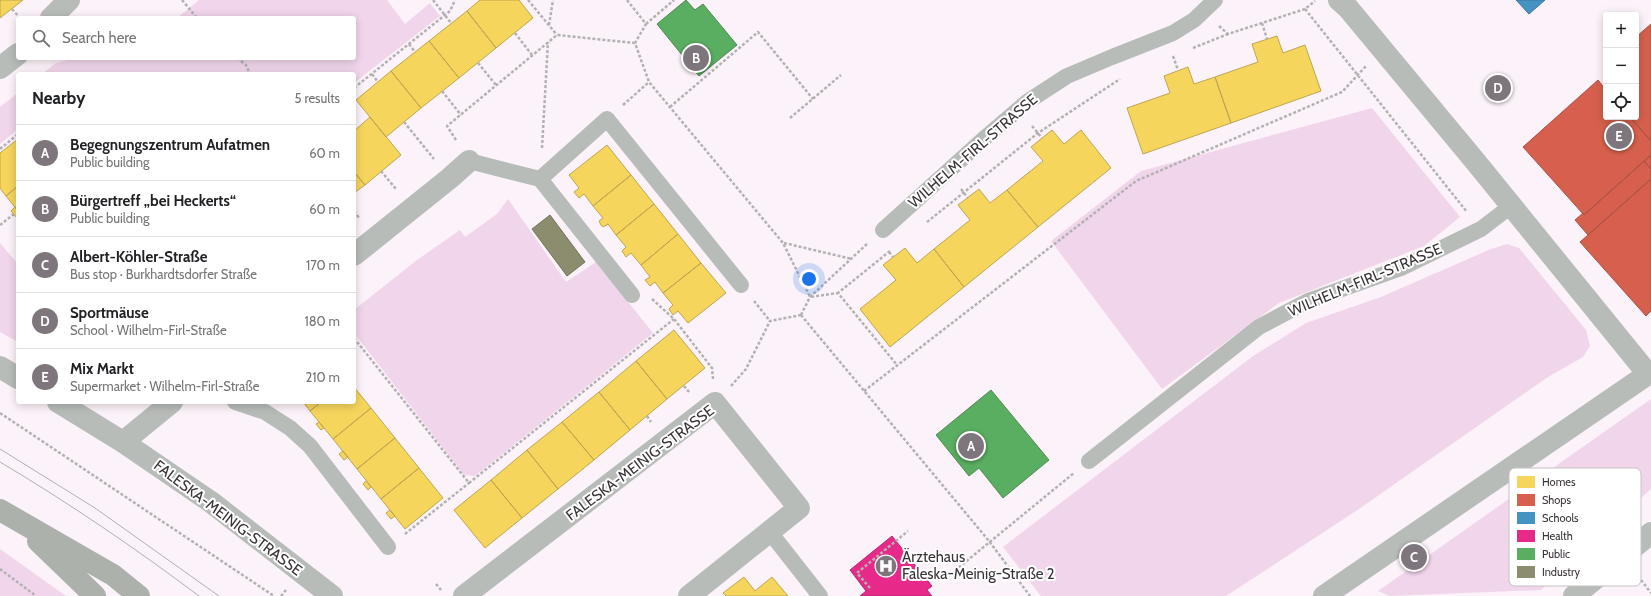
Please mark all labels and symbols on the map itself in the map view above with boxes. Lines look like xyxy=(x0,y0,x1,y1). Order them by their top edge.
pin: B xyxy=(683,43,709,73)
pin: D xyxy=(1485,73,1511,103)
street label: WILHELM-FIRL-STRASSE xyxy=(905,90,1041,212)
pin: E xyxy=(1606,121,1632,151)
street label: WILHELM-FIRL-STRASSE xyxy=(1286,240,1444,320)
your location xyxy=(799,269,819,289)
street label: FALESKA-MEINIG-STRASSE xyxy=(562,401,718,525)
pin: A xyxy=(958,431,984,461)
street label: FALESKA-MEINIG-STRASSE xyxy=(150,456,306,580)
legend xyxy=(1509,468,1641,586)
text: Homes xyxy=(1542,475,1576,489)
text: Shops xyxy=(1542,493,1571,507)
text: Schools xyxy=(1542,511,1579,525)
text: Health xyxy=(1542,529,1573,543)
pin: C xyxy=(1401,542,1427,572)
text: Public xyxy=(1542,547,1570,561)
place label: Ärztehaus Faleska-Meinig-Straße 2 xyxy=(902,548,1055,583)
hospital icon: Ärztehaus Faleska-Meinig-Straße 2 xyxy=(873,553,899,579)
text: Industry xyxy=(1542,565,1580,579)

